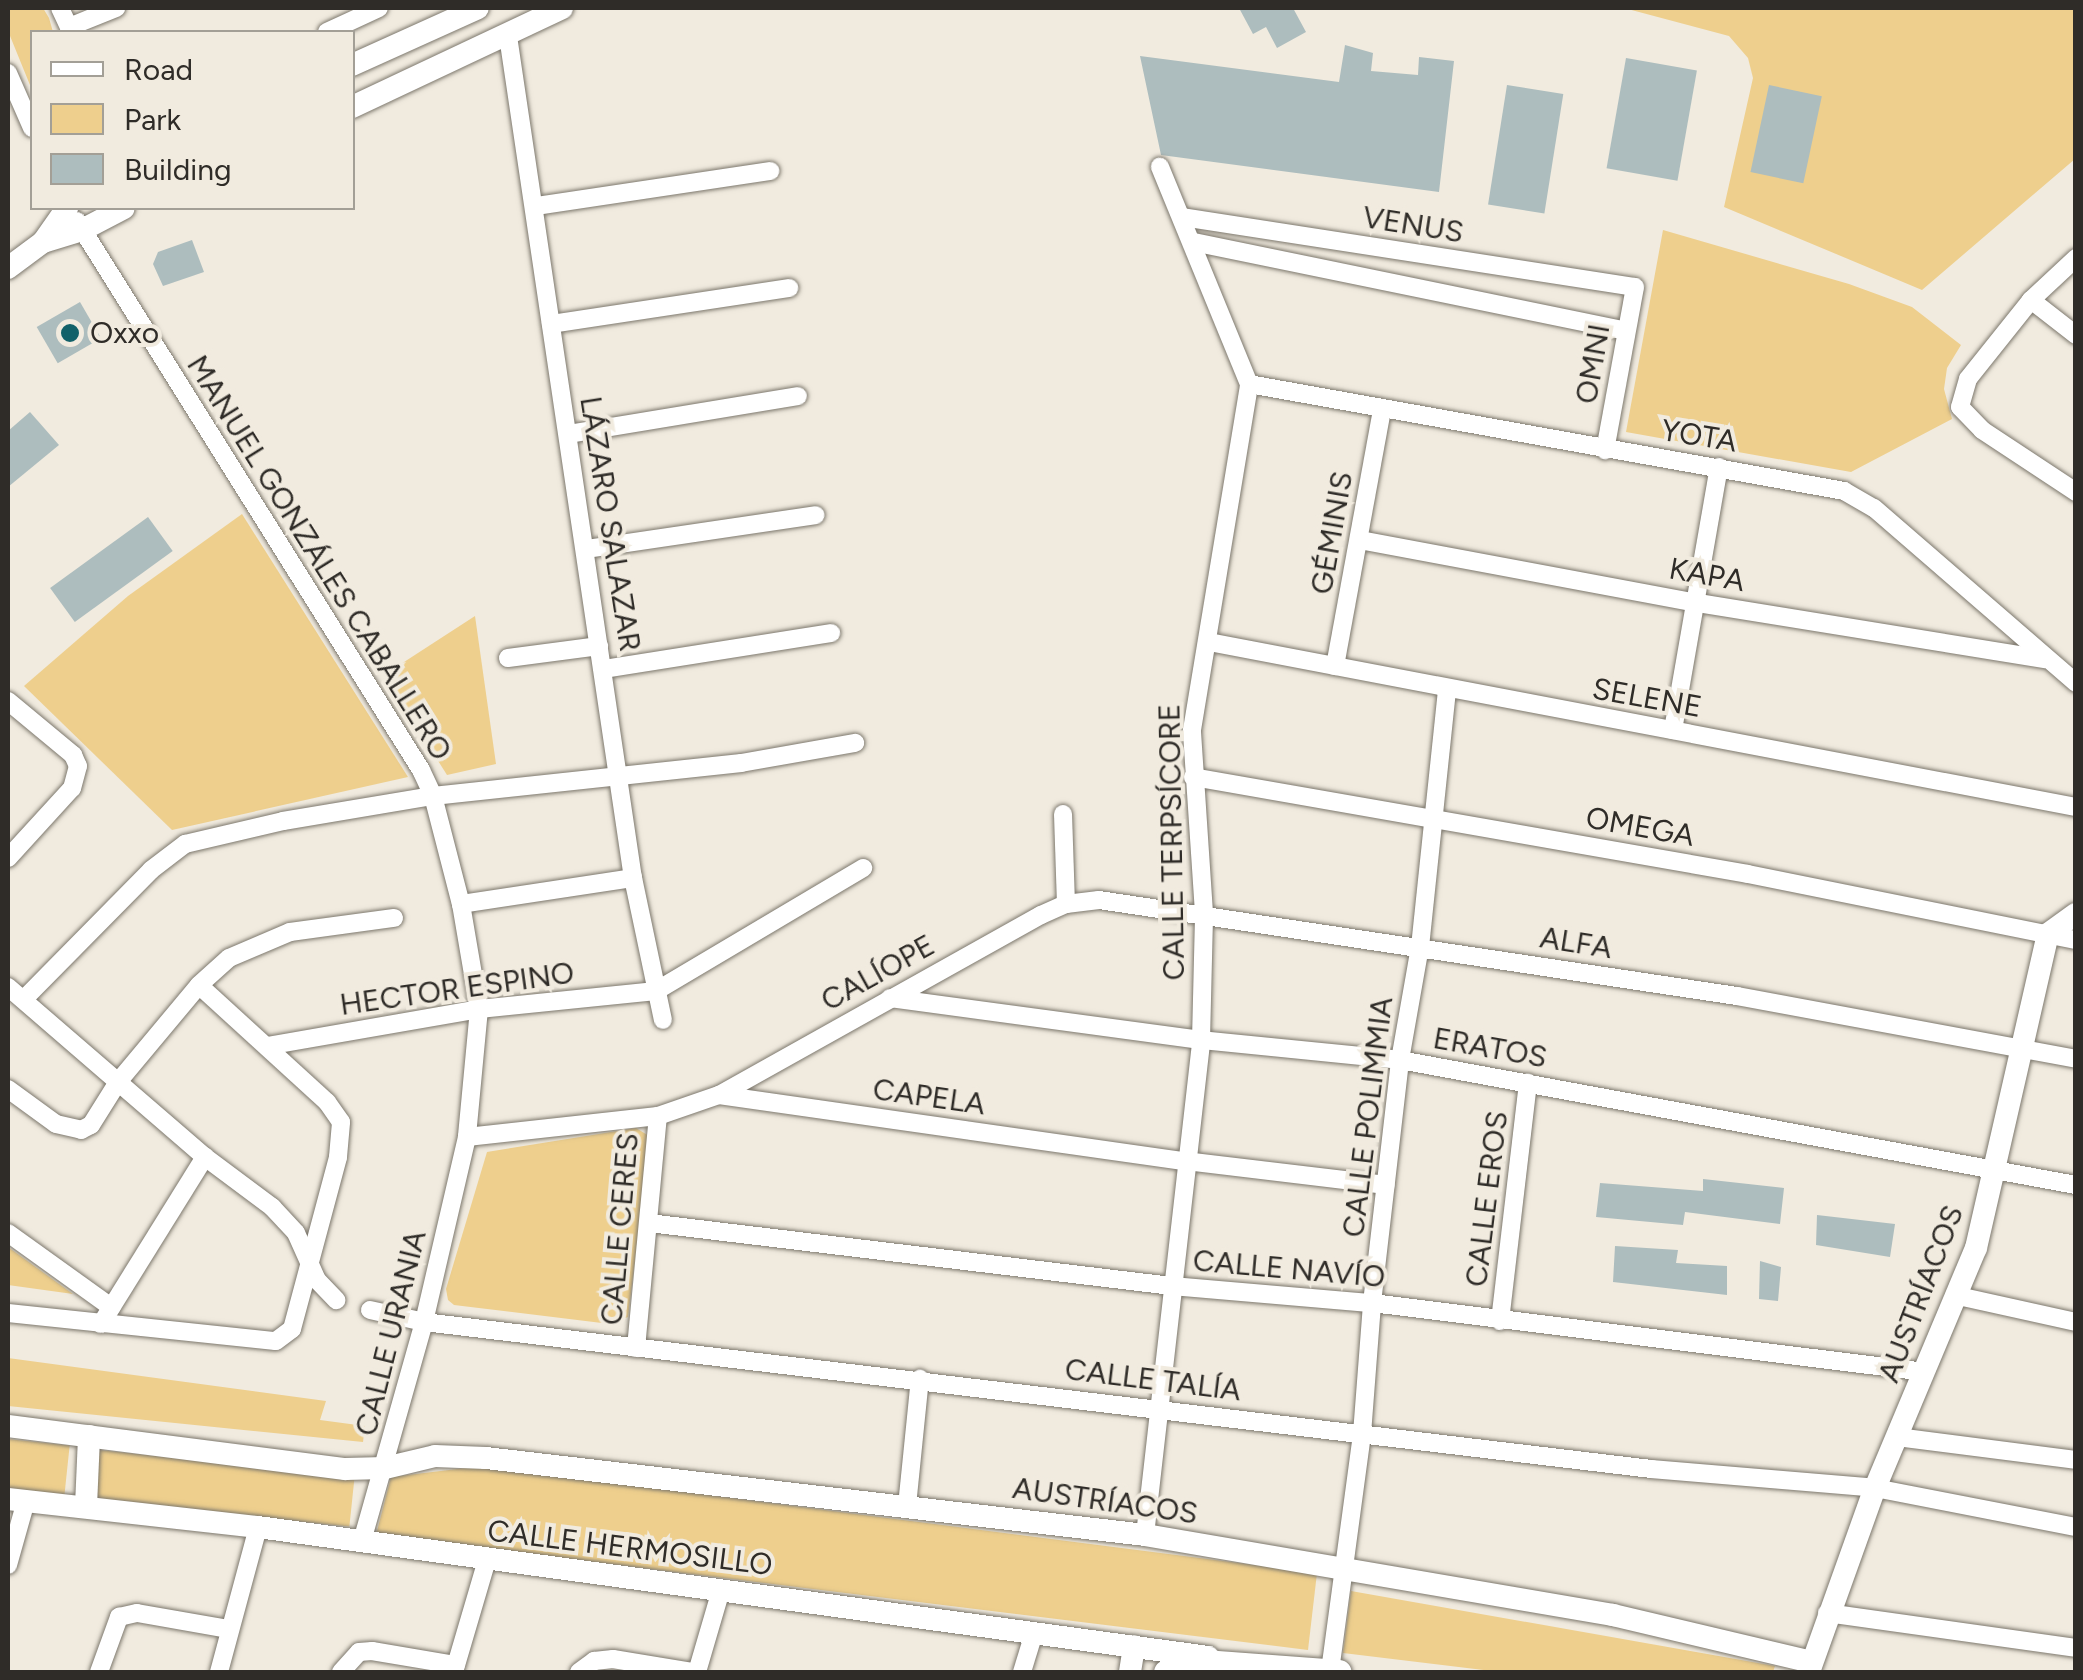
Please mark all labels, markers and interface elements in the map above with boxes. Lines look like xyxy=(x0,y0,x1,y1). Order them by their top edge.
legend xyxy=(30,30,355,210)
text: Road xyxy=(124,51,193,88)
text: Park xyxy=(124,101,181,138)
text: Building xyxy=(124,151,232,188)
street label: VENUS xyxy=(1360,199,1466,251)
place label: Oxxo xyxy=(90,315,159,351)
street label: OMNI xyxy=(1568,321,1618,407)
marker: Oxxo xyxy=(59,322,81,344)
street label: MANUEL GONZÁLES CABALLERO xyxy=(179,349,459,767)
street label: LÁZARO SALAZAR xyxy=(572,394,648,654)
street label: YOTA xyxy=(1659,412,1739,460)
street label: GÉMINIS xyxy=(1304,469,1360,597)
street label: KAPA xyxy=(1666,551,1748,599)
street label: SELENE xyxy=(1589,671,1705,725)
street label: CALLE TERPSÍCORE xyxy=(1152,703,1192,981)
street label: OMEGA xyxy=(1583,800,1697,854)
street label: ALFA xyxy=(1537,920,1615,966)
street label: CALÍOPE xyxy=(815,927,941,1019)
street label: HECTOR ESPINO xyxy=(338,955,576,1023)
street label: CALLE POLIMMIA xyxy=(1335,995,1401,1239)
street label: ERATOS xyxy=(1430,1020,1550,1076)
street label: CAPELA xyxy=(871,1071,987,1123)
street label: CALLE EROS xyxy=(1458,1109,1516,1289)
street label: CALLE CERES xyxy=(594,1131,646,1327)
street label: AUSTRÍACOS xyxy=(1871,1201,1971,1387)
street label: CALLE URANIA xyxy=(348,1227,434,1439)
street label: CALLE NAVÍO xyxy=(1191,1243,1387,1295)
street label: CALLE TALÍA xyxy=(1063,1351,1243,1409)
street label: AUSTRÍACOS xyxy=(1010,1470,1200,1532)
street label: CALLE HERMOSILLO xyxy=(486,1513,774,1583)

